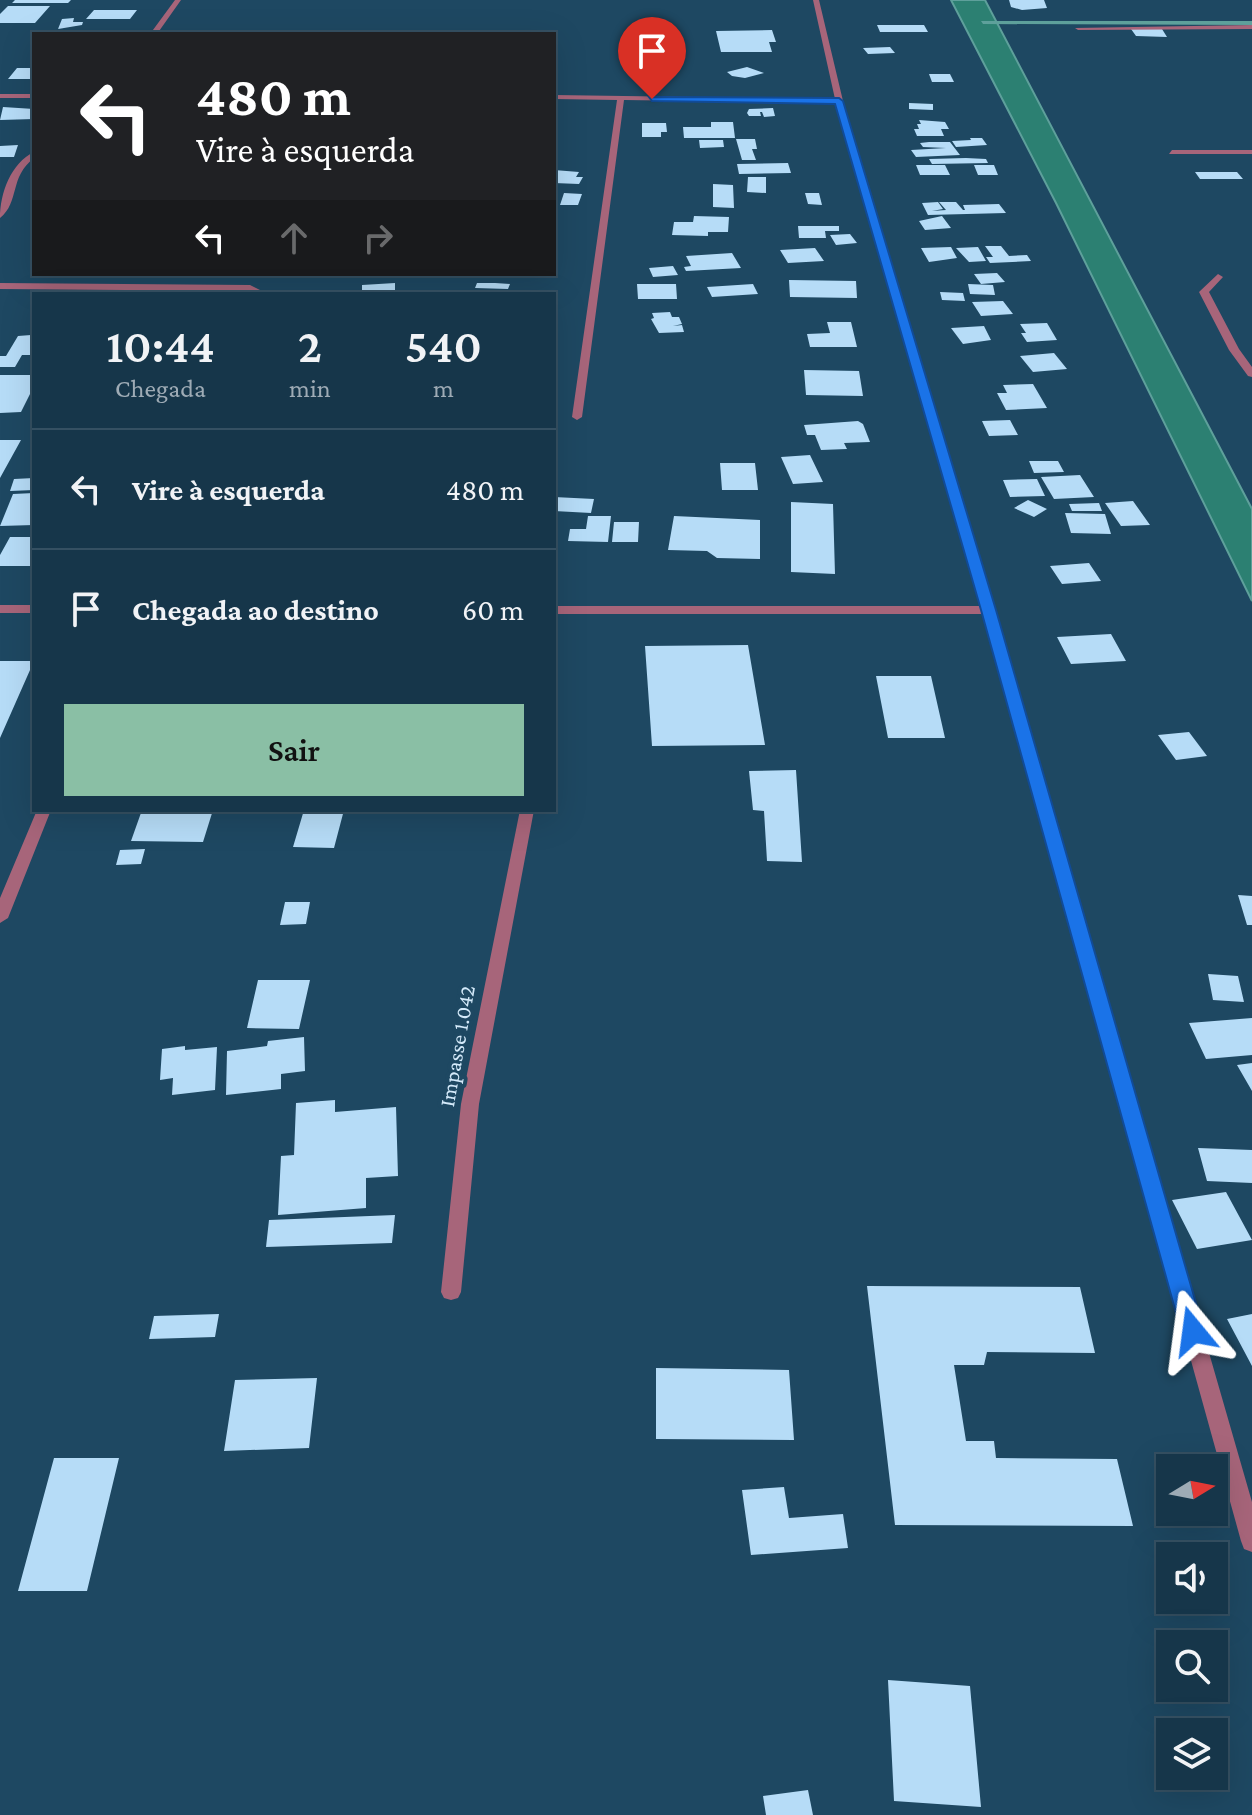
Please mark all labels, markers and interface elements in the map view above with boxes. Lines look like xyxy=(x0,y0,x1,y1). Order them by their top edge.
pin xyxy=(618,17,686,99)
icon: arrive xyxy=(630,29,674,73)
icon: left xyxy=(64,64,168,168)
text: 480 m xyxy=(196,65,351,127)
text: Vire à esquerda xyxy=(196,130,414,170)
icon: left xyxy=(188,216,232,260)
icon: ahead xyxy=(272,216,316,260)
icon: right xyxy=(356,216,400,260)
text: 10:44 xyxy=(106,319,215,372)
text: 2 xyxy=(298,319,322,372)
text: 540 xyxy=(405,319,482,372)
text: Chegada xyxy=(115,374,206,403)
text: min xyxy=(289,374,331,403)
text: m xyxy=(433,374,454,403)
icon: left xyxy=(64,467,108,511)
text: Vire à esquerda xyxy=(132,473,325,506)
text: 480 m xyxy=(446,473,524,506)
icon: arrive xyxy=(64,587,108,631)
text: Chegada ao destino xyxy=(132,593,379,626)
text: 60 m xyxy=(462,593,524,626)
button: Sair xyxy=(64,704,524,796)
street label: Impasse 1.042 xyxy=(434,983,480,1109)
position arrow xyxy=(1151,1289,1235,1373)
north arrow xyxy=(1156,1454,1228,1526)
map controls xyxy=(1156,1454,1228,1790)
button: sound xyxy=(1156,1542,1228,1614)
button: search xyxy=(1156,1630,1228,1702)
button: layers xyxy=(1156,1718,1228,1790)

